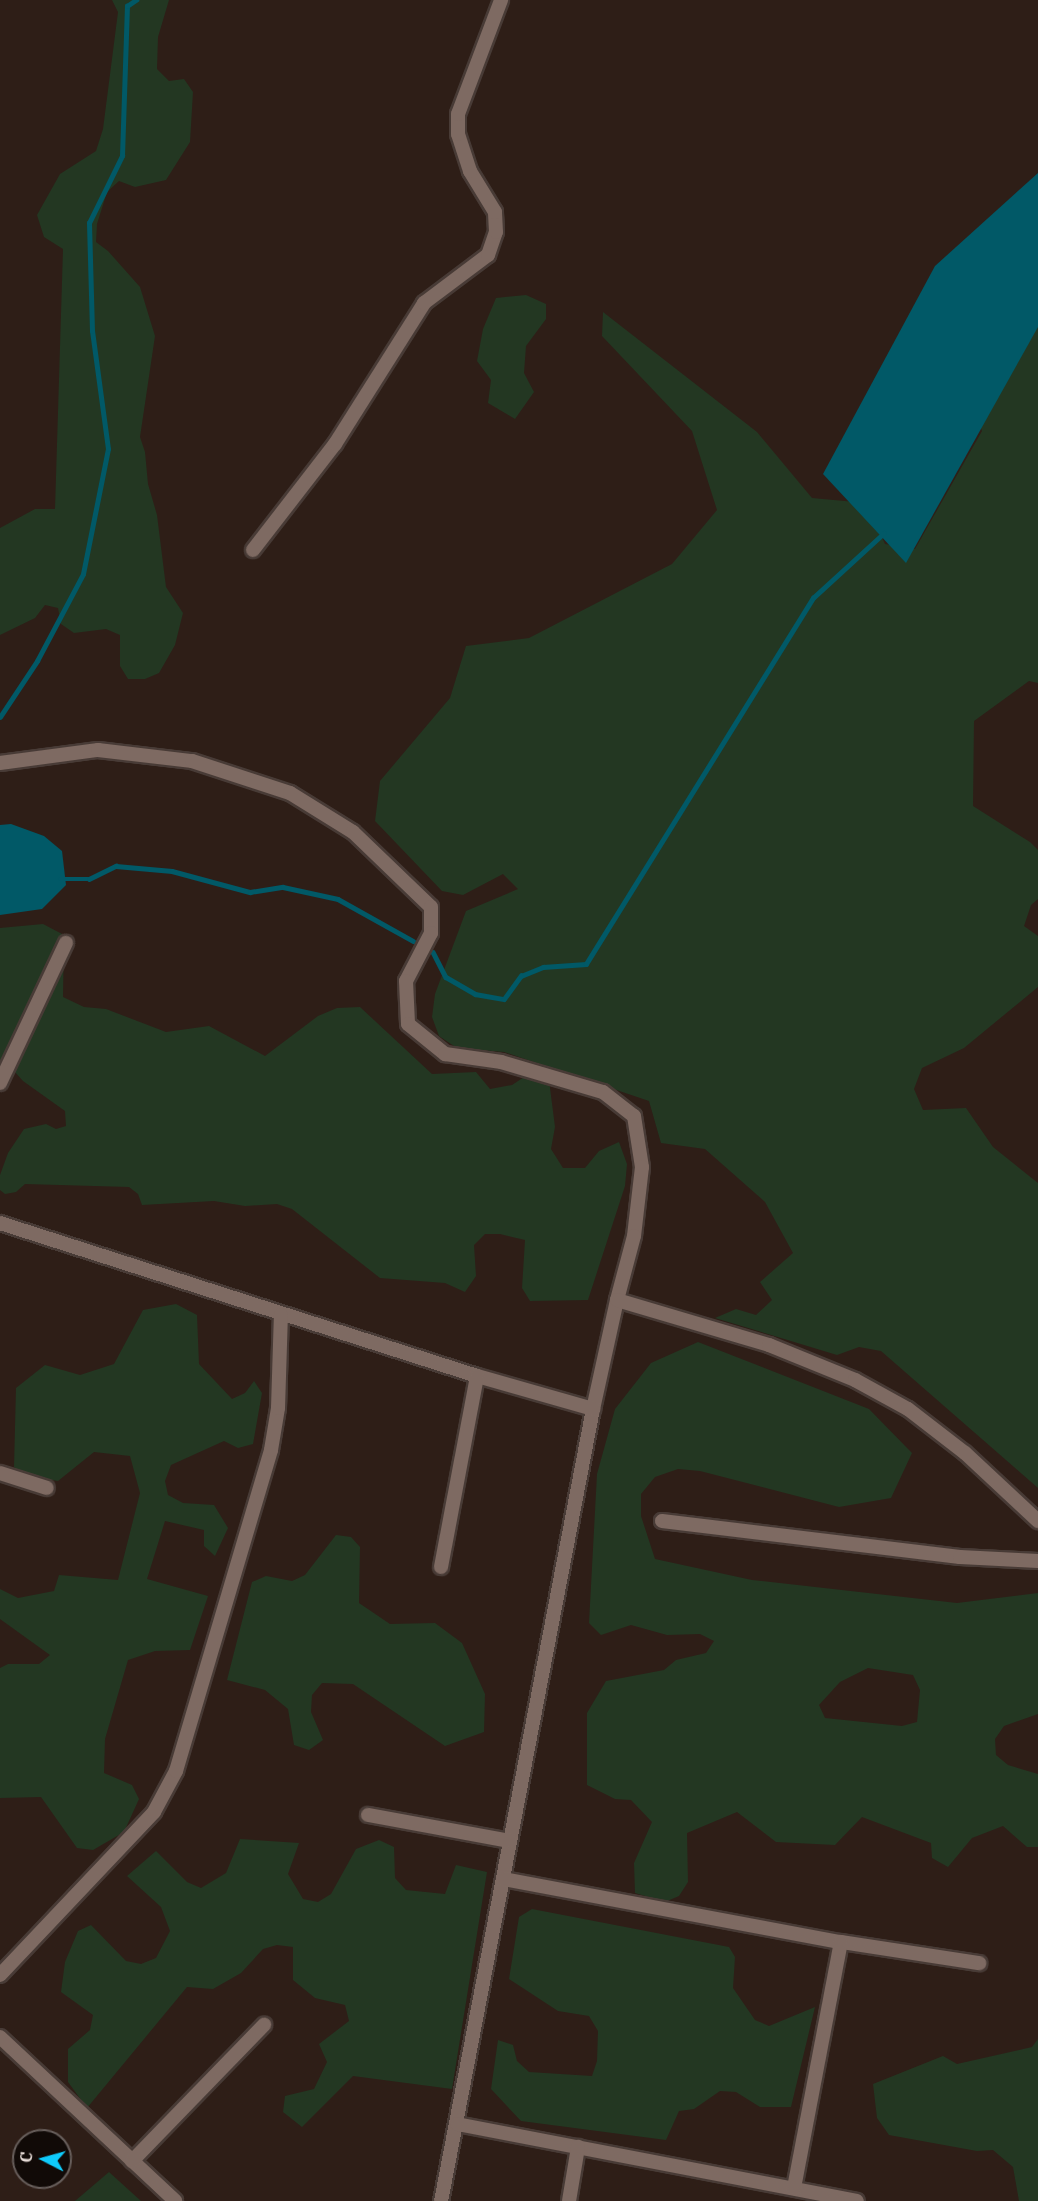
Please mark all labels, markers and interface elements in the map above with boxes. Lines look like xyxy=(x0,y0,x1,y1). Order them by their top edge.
north arrow xyxy=(12,2129,72,2189)
text: С xyxy=(16,2151,37,2164)

